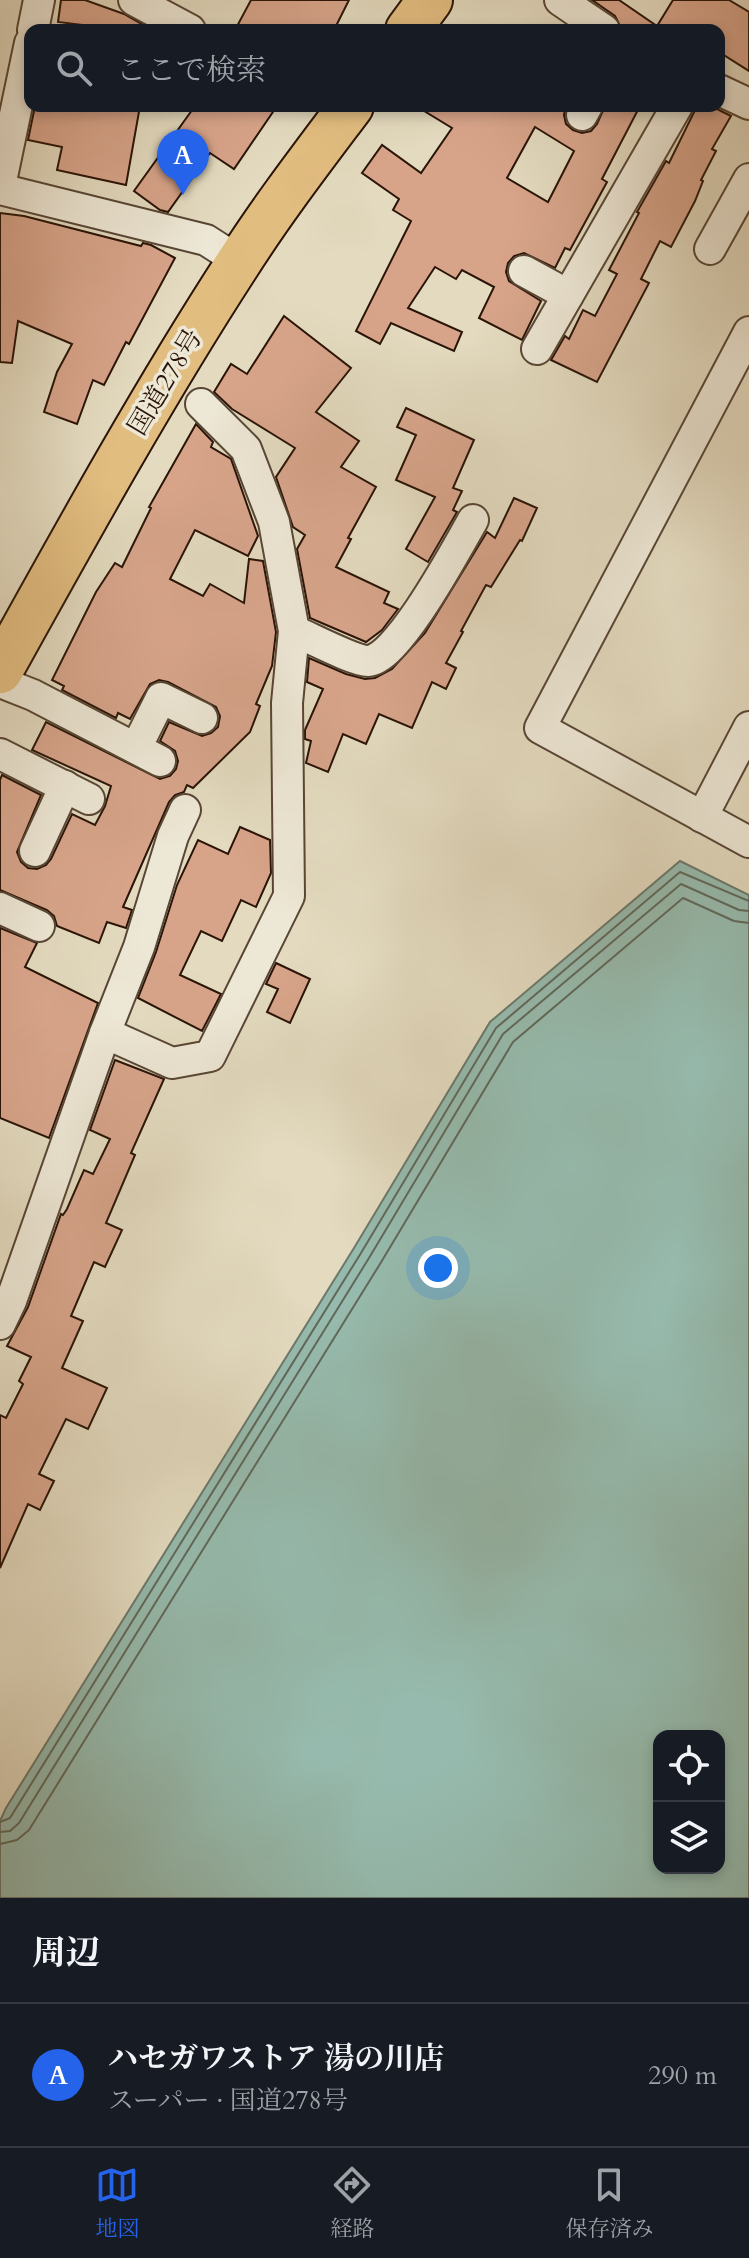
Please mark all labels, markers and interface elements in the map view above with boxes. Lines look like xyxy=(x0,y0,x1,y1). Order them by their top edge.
search box xyxy=(24,24,725,112)
icon: search xyxy=(52,46,96,90)
text: ここで検索 xyxy=(116,50,266,91)
pin: A xyxy=(157,129,209,195)
street label: 国道278号 xyxy=(120,322,210,442)
your location xyxy=(418,1248,458,1288)
map controls xyxy=(653,1730,725,1874)
button: locate xyxy=(653,1730,725,1802)
button: layers xyxy=(653,1802,725,1874)
text: 周辺 xyxy=(32,1930,100,1976)
text: ハセガワストア 湯の川店 xyxy=(108,2038,444,2079)
text: A xyxy=(48,2058,68,2093)
text: 290 m xyxy=(648,2058,717,2093)
text: スーパー · 国道278号 xyxy=(108,2083,348,2118)
tab: 地図 xyxy=(95,2163,140,2244)
tab: 経路 xyxy=(330,2163,375,2244)
tab: 保存済み xyxy=(565,2163,654,2244)

